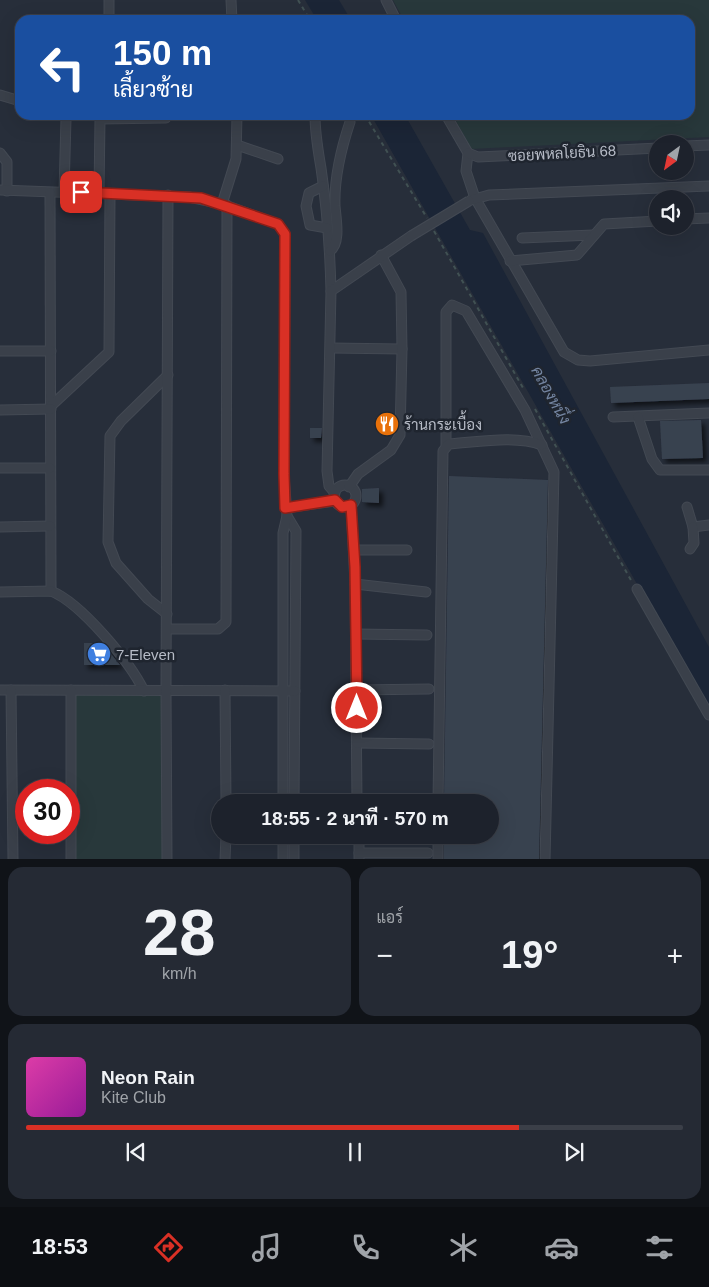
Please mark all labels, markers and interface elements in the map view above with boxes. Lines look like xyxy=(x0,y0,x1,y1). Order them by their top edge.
text: 150 m xyxy=(113,33,212,72)
icon: left xyxy=(30,35,95,100)
text: เลี้ยวซ้าย xyxy=(113,77,193,102)
north arrow xyxy=(649,135,694,180)
map controls xyxy=(649,135,694,235)
street label: ซอยพหลโยธิน 68 xyxy=(507,141,617,164)
pin xyxy=(60,171,102,213)
icon: arrive xyxy=(67,178,95,206)
button: sound xyxy=(649,190,694,235)
water label: คลองหนึ่ง xyxy=(528,360,579,427)
place label: ร้านกระเบื้อง xyxy=(404,410,482,433)
restaurant icon: ร้านกระเบื้อง xyxy=(374,411,400,437)
supermarket icon: 7-Eleven xyxy=(86,641,112,667)
place label: 7-Eleven xyxy=(116,646,175,663)
position arrow xyxy=(330,681,382,733)
speed limit sign: 30 xyxy=(15,779,80,844)
text: 18:55 · 2 นาที · 570 m xyxy=(261,808,449,829)
text: 28 xyxy=(143,896,215,969)
text: แอร์ xyxy=(377,909,403,926)
text: 19° xyxy=(501,934,558,976)
text: − xyxy=(377,940,393,971)
text: + xyxy=(667,940,683,971)
text: km/h xyxy=(162,965,197,982)
text: Neon Rain xyxy=(101,1067,195,1088)
text: Kite Club xyxy=(101,1089,166,1106)
icon: previous xyxy=(122,1138,150,1166)
icon: pause xyxy=(341,1138,369,1166)
icon: next xyxy=(560,1138,588,1166)
icon: directions xyxy=(151,1230,186,1265)
icon: music xyxy=(249,1230,284,1265)
icon: phone xyxy=(348,1230,383,1265)
icon: climate xyxy=(446,1230,481,1265)
icon: car xyxy=(544,1230,579,1265)
icon: filters xyxy=(642,1230,677,1265)
text: 18:53 xyxy=(32,1234,88,1259)

